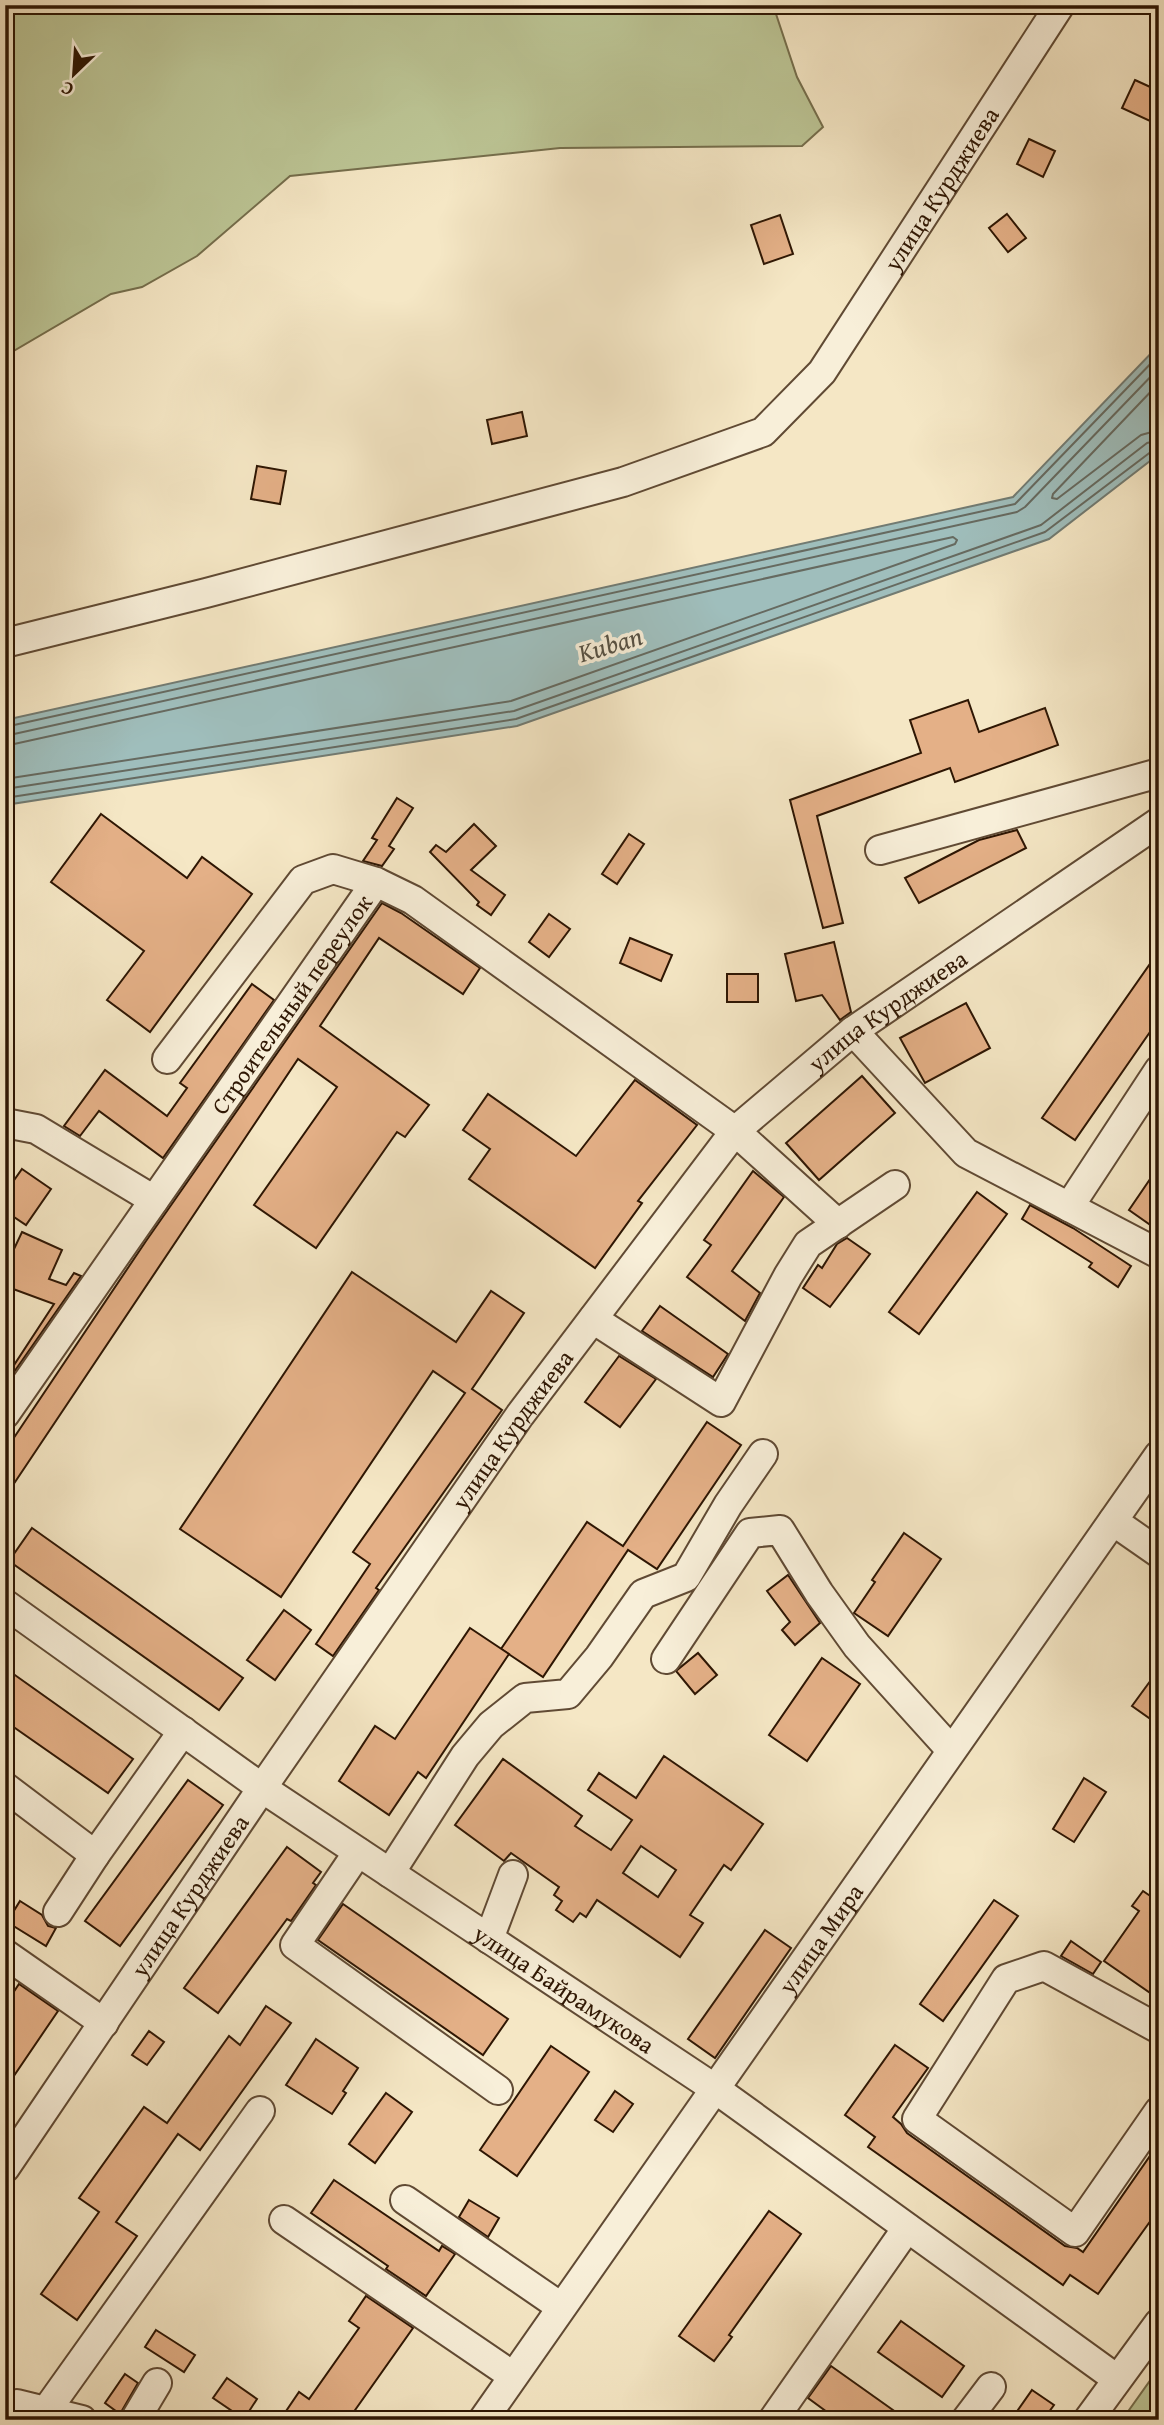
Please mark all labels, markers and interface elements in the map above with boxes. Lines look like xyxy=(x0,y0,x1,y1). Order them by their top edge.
north arrow xyxy=(38,38,108,108)
text: С xyxy=(56,74,78,104)
street label: улица Курджиева xyxy=(874,99,1007,278)
water label: Kuban xyxy=(572,616,647,672)
street label: Строительный переулок xyxy=(202,886,380,1121)
street label: улица Курджиева xyxy=(799,940,974,1080)
street label: улица Курджиева xyxy=(442,1341,582,1517)
street label: улица Курджиева xyxy=(121,1807,257,1985)
street label: улица Мира xyxy=(769,1876,872,2002)
street label: улица Байрамукова xyxy=(466,1915,663,2062)

